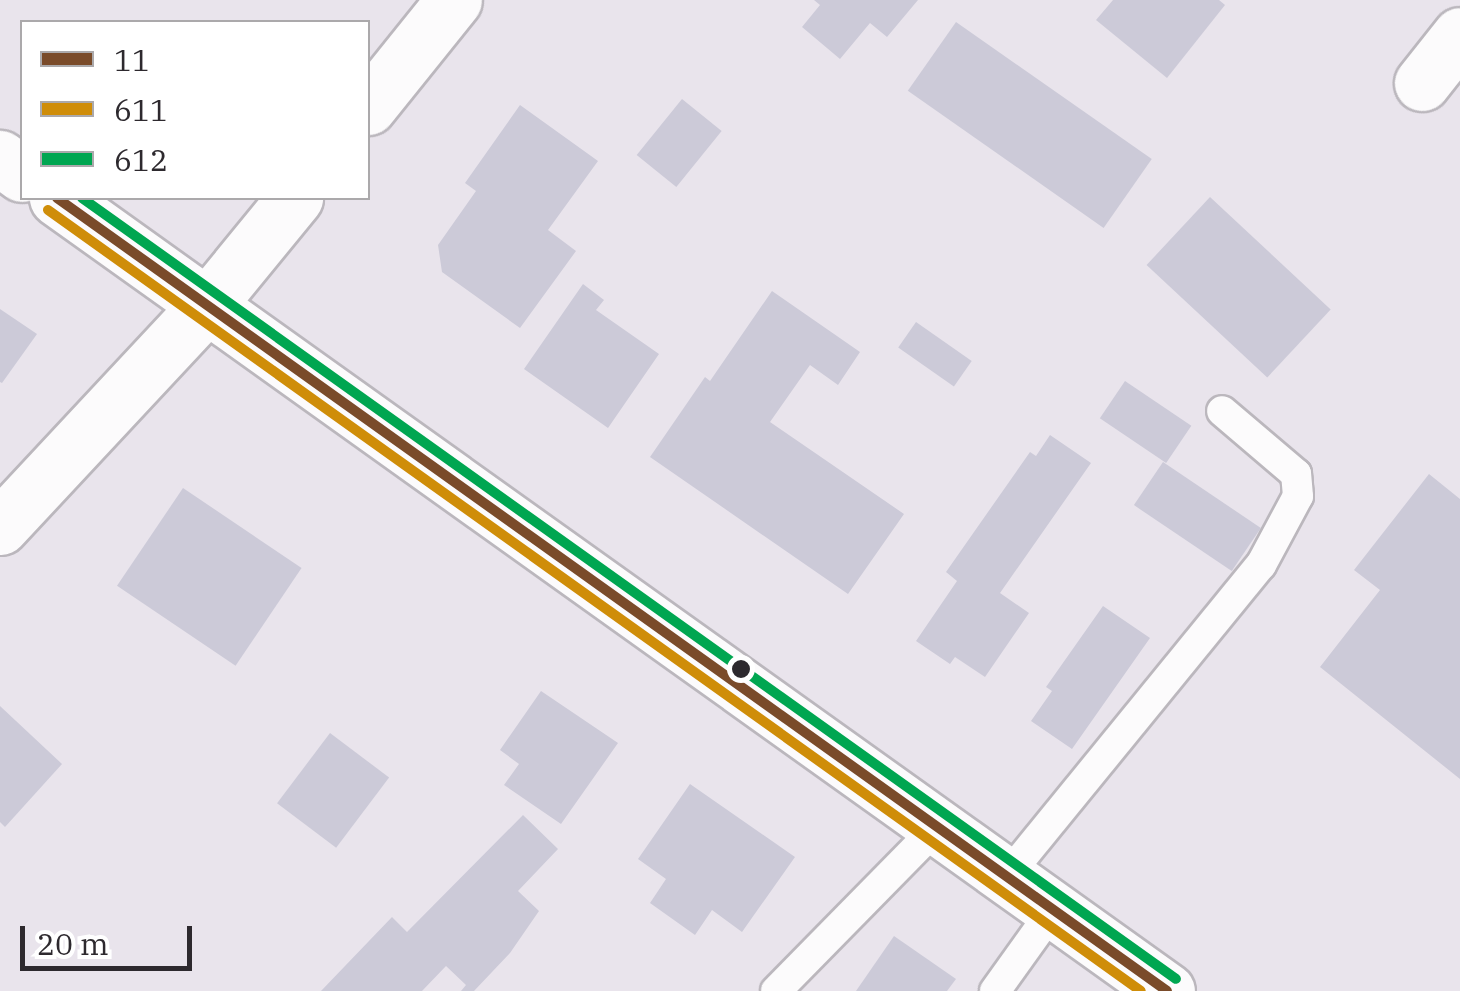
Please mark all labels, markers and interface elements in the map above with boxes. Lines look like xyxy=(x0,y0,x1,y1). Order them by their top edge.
legend xyxy=(20,20,370,200)
text: 11 xyxy=(114,40,150,79)
text: 611 xyxy=(114,90,168,129)
text: 612 xyxy=(114,140,168,179)
unlabelled marker xyxy=(731,659,751,679)
scale bar xyxy=(25,906,198,968)
text: 20 m xyxy=(37,924,109,963)

